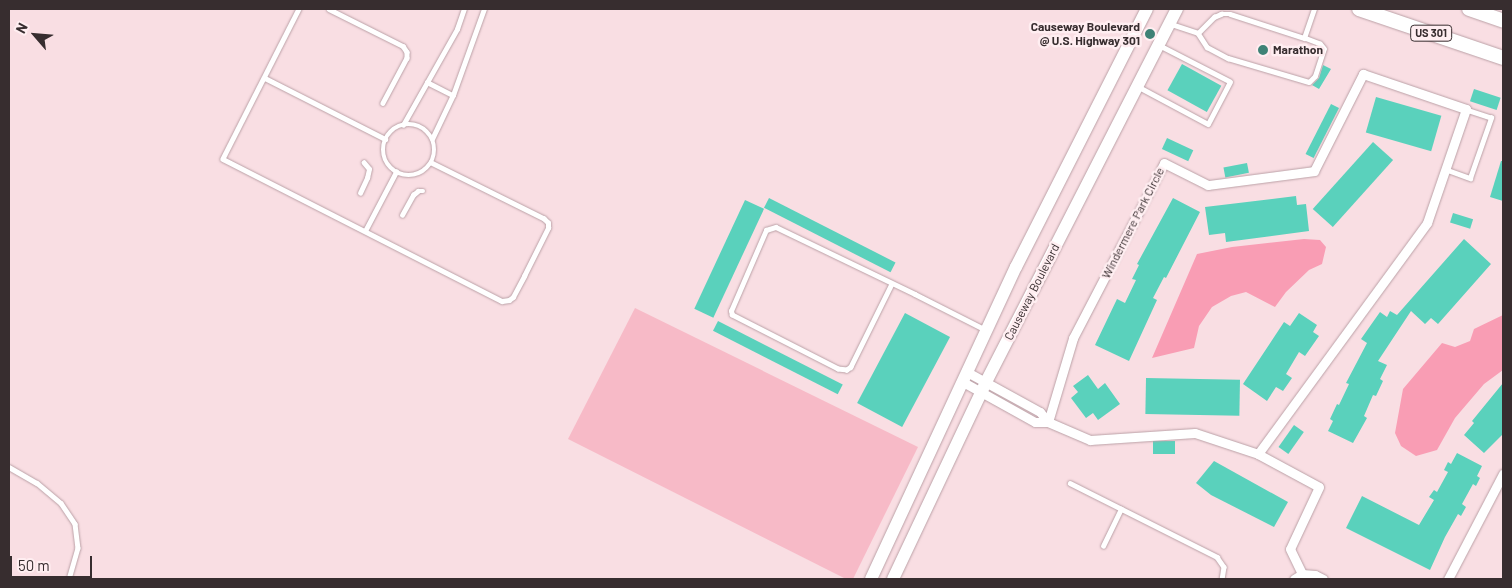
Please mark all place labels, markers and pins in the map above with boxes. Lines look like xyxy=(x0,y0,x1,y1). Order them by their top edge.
place label: Causeway Boulevard @ U.S. Highway 301 xyxy=(1031,20,1140,48)
marker: Causeway Boulevard @ U.S. Highway 301 xyxy=(1144,28,1156,40)
place label: Marathon xyxy=(1273,43,1323,57)
marker: Marathon xyxy=(1257,44,1269,56)

